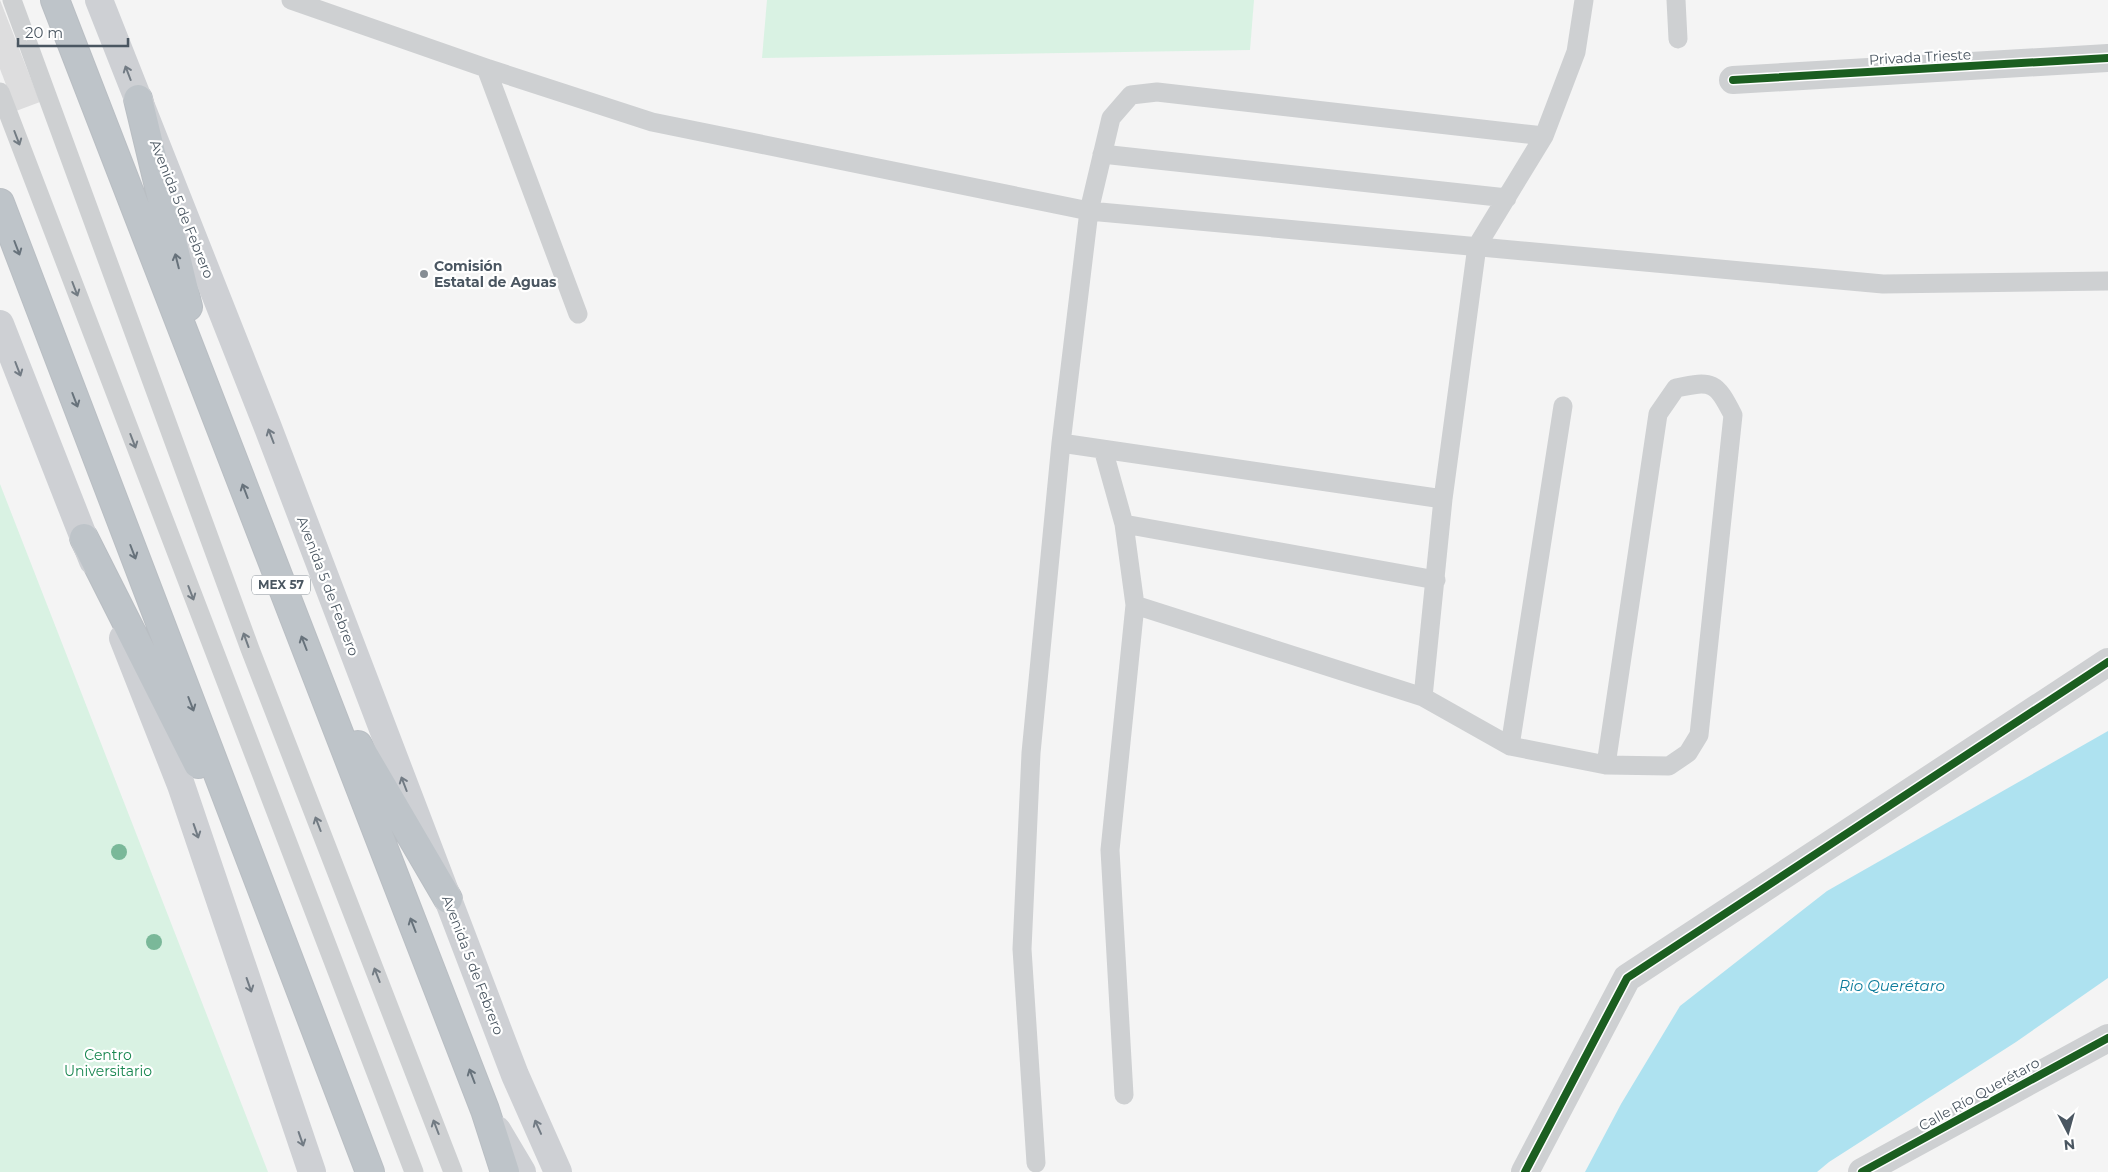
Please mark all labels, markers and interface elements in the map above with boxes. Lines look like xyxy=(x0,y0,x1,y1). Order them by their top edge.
scale bar xyxy=(18,15,128,47)
text: 20 m xyxy=(25,23,63,42)
street label: Privada Trieste xyxy=(1868,45,1972,69)
one-way arrow xyxy=(123,66,132,81)
one-way arrow xyxy=(14,130,23,145)
street label: Avenida 5 de Febrero xyxy=(146,137,218,281)
one-way arrow xyxy=(13,240,23,255)
one-way arrow xyxy=(172,253,181,269)
place label: Comisión Estatal de Aguas xyxy=(434,257,557,291)
marker: Comisión Estatal de Aguas xyxy=(418,268,430,280)
one-way arrow xyxy=(72,282,81,297)
one-way arrow xyxy=(14,361,23,376)
one-way arrow xyxy=(71,392,80,407)
one-way arrow xyxy=(266,429,275,444)
one-way arrow xyxy=(129,433,139,448)
one-way arrow xyxy=(240,484,249,500)
street label: Avenida 5 de Febrero xyxy=(293,514,363,659)
one-way arrow xyxy=(129,544,138,559)
road number: MEX 57 xyxy=(252,576,310,594)
one-way arrow xyxy=(187,585,196,600)
one-way arrow xyxy=(241,632,250,648)
one-way arrow xyxy=(298,636,308,651)
one-way arrow xyxy=(187,696,196,711)
one-way arrow xyxy=(399,777,408,793)
one-way arrow xyxy=(313,817,322,832)
one-way arrow xyxy=(192,823,201,838)
street label: Avenida 5 de Febrero xyxy=(438,893,508,1038)
one-way arrow xyxy=(408,918,417,933)
one-way arrow xyxy=(372,968,381,983)
water label: Rio Querétaro xyxy=(1839,976,1945,995)
one-way arrow xyxy=(244,977,254,993)
park label: Centro Universitario xyxy=(64,1046,152,1080)
street label: Calle Río Querétaro xyxy=(1915,1053,2043,1135)
one-way arrow xyxy=(467,1069,476,1084)
north arrow xyxy=(2043,1107,2093,1157)
one-way arrow xyxy=(430,1119,439,1134)
one-way arrow xyxy=(533,1120,543,1135)
one-way arrow xyxy=(296,1131,306,1147)
text: N xyxy=(2063,1135,2076,1154)

